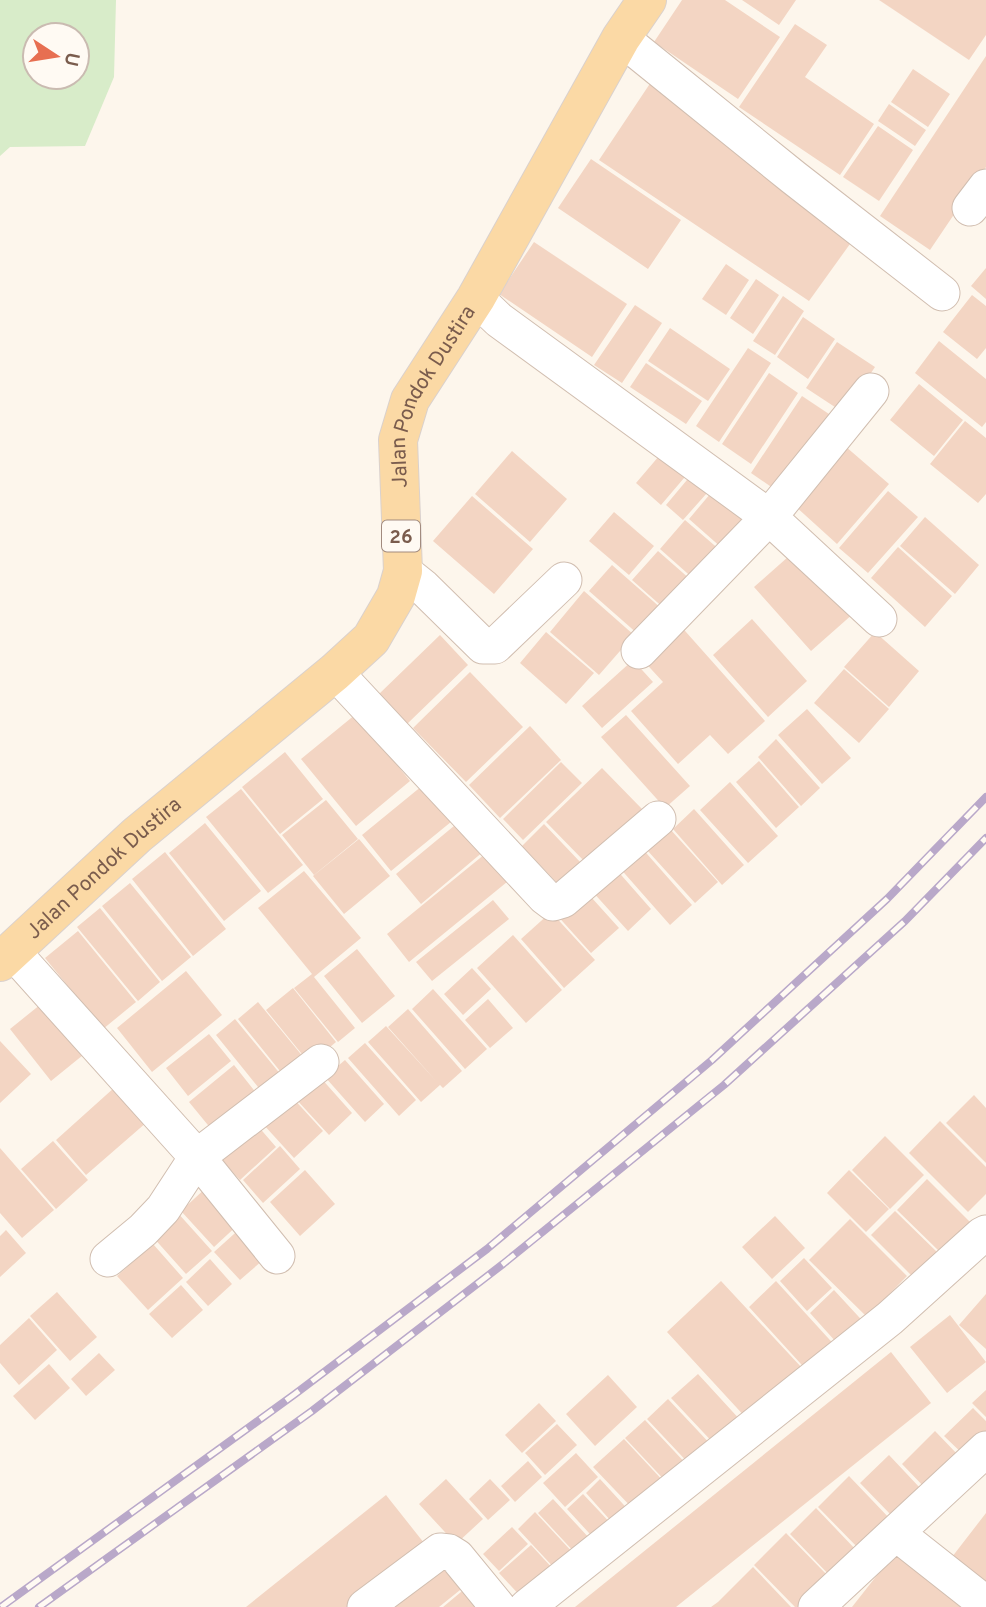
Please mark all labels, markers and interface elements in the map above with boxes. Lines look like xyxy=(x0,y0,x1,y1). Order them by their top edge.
north arrow xyxy=(21,21,91,91)
text: U xyxy=(58,50,84,68)
street label: Jalan Pondok Dustira xyxy=(386,301,483,488)
road number: 26 xyxy=(382,520,420,552)
street label: Jalan Pondok Dustira xyxy=(21,792,188,946)

